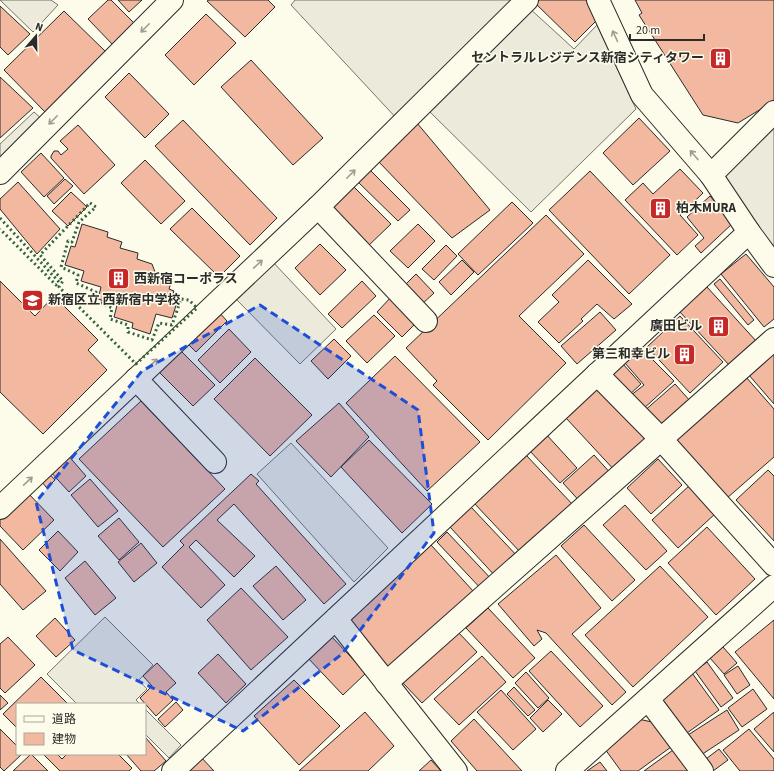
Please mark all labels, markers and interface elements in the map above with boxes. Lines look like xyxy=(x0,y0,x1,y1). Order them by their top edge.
north arrow xyxy=(16,16,56,56)
scale bar xyxy=(630,16,704,42)
text: N xyxy=(33,19,45,35)
text: 20 m xyxy=(636,22,660,39)
one-way arrow xyxy=(140,23,150,33)
one-way arrow xyxy=(611,31,618,43)
building icon: セントラルレジデンス新宿シティタワー xyxy=(707,45,733,71)
place label: セントラルレジデンス新宿シティタワー xyxy=(471,49,704,67)
one-way arrow xyxy=(48,115,58,125)
one-way arrow xyxy=(689,150,699,160)
one-way arrow xyxy=(346,169,356,179)
building icon: 柏木MURA xyxy=(647,195,673,221)
place label: 柏木MURA xyxy=(676,199,736,217)
one-way arrow xyxy=(253,259,263,269)
building icon: 西新宿コーポラス xyxy=(106,266,132,292)
place label: 西新宿コーポラス xyxy=(134,270,238,288)
school or university icon: 新宿区立 西新宿中学校 xyxy=(20,287,46,313)
place label: 新宿区立 西新宿中学校 xyxy=(48,291,181,309)
building icon: 廣田ビル xyxy=(705,313,731,339)
place label: 廣田ビル xyxy=(650,317,702,335)
building icon: 第三和幸ビル xyxy=(672,341,698,367)
place label: 第三和幸ビル xyxy=(592,345,670,363)
one-way arrow xyxy=(148,358,158,368)
one-way arrow xyxy=(23,476,33,486)
legend xyxy=(16,703,146,755)
text: 道路 xyxy=(52,711,76,728)
text: 建物 xyxy=(52,731,76,748)

